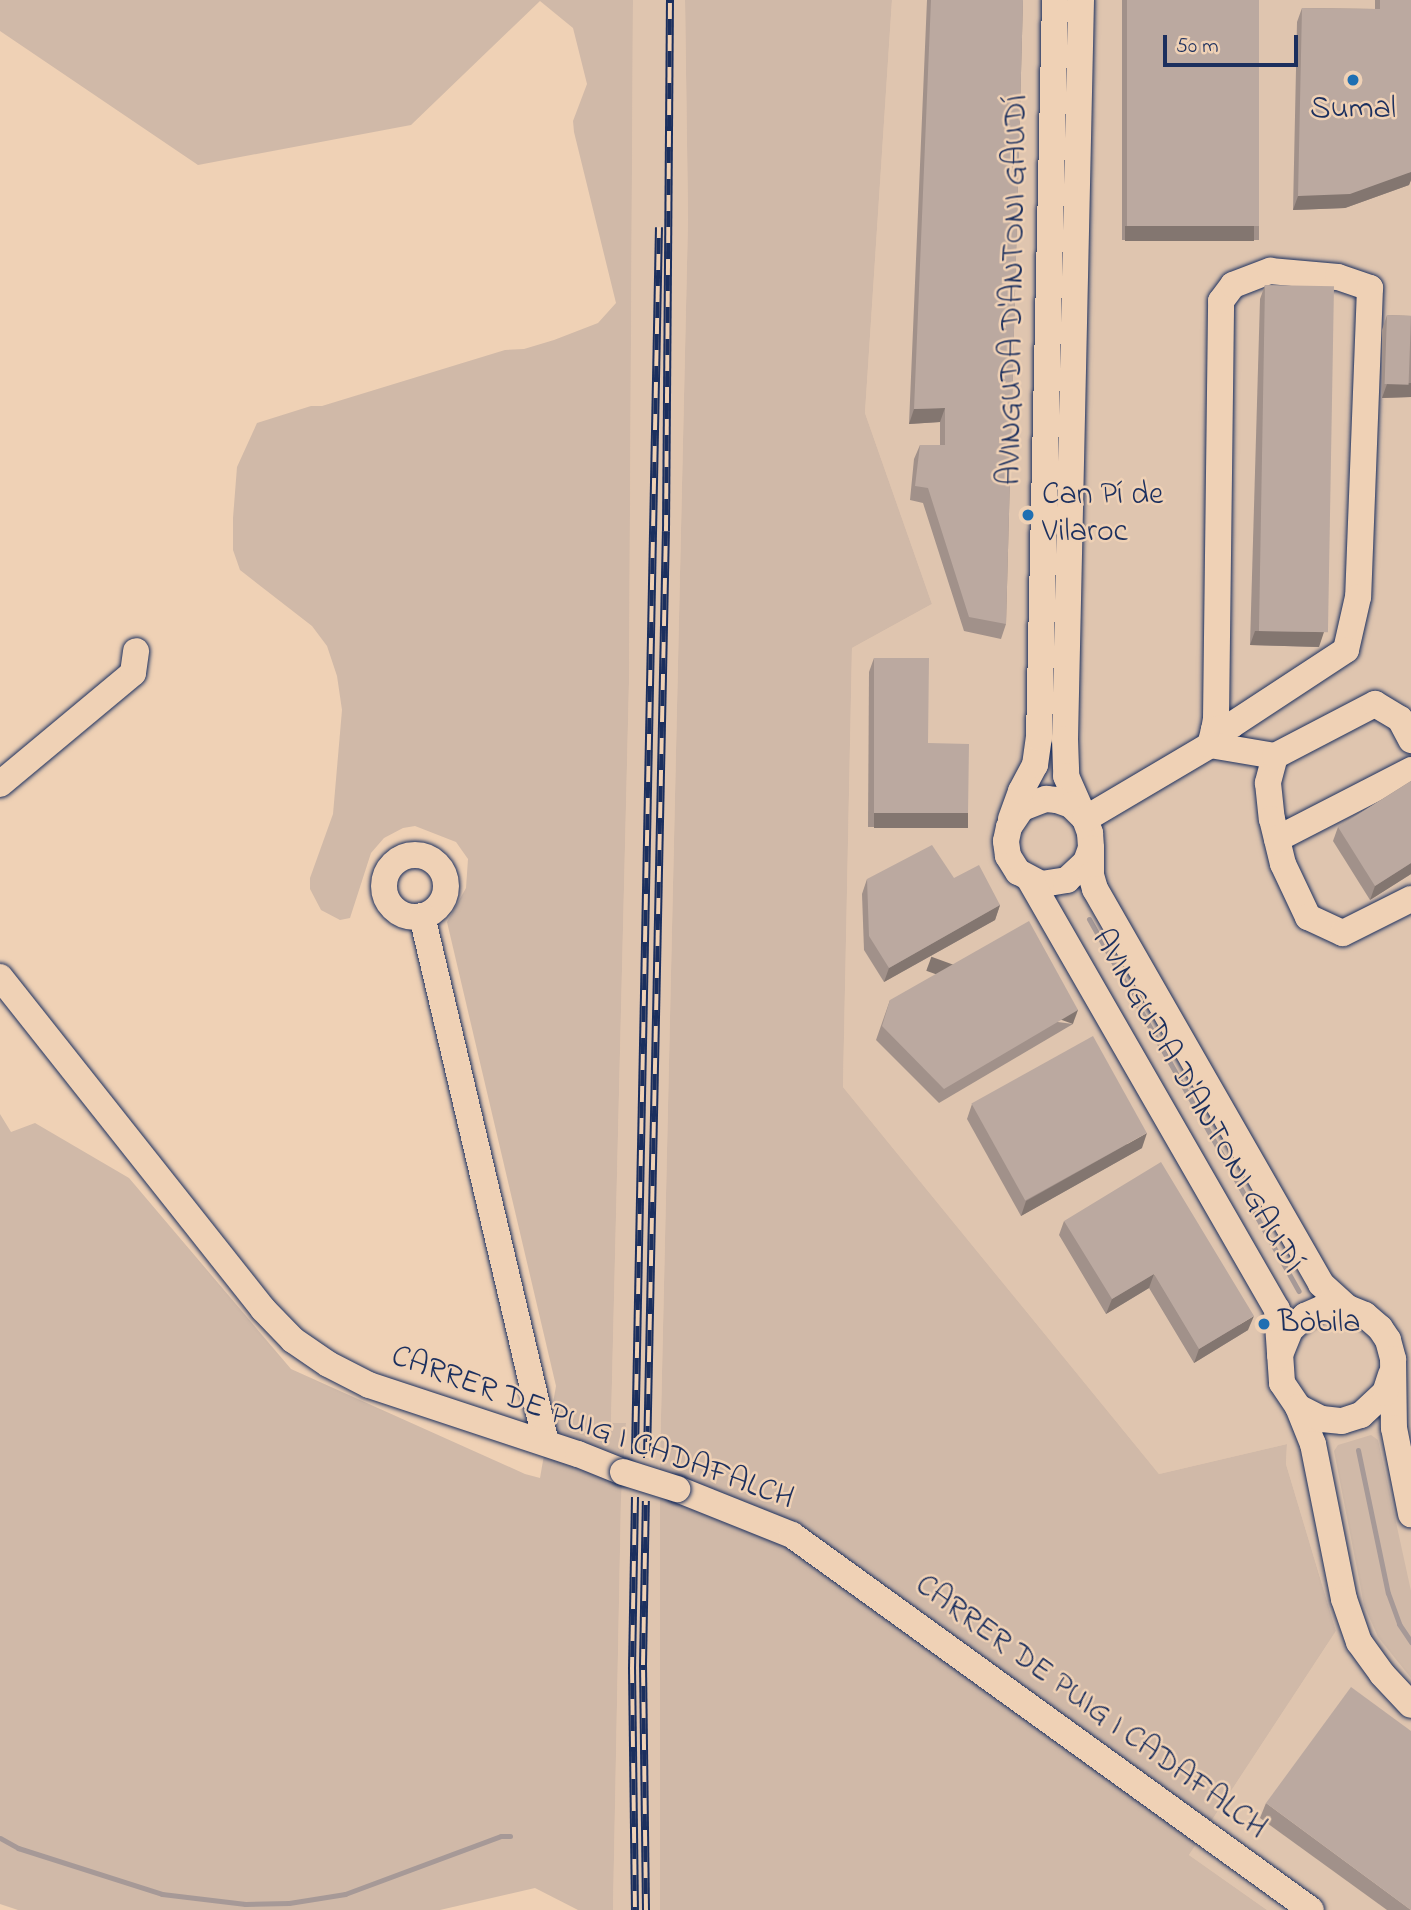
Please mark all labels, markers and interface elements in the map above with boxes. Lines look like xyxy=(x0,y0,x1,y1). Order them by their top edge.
scale bar xyxy=(1166,21,1301,65)
text: 50 m xyxy=(1176,32,1219,62)
marker: Sumal xyxy=(1345,72,1361,88)
place label: Sumal xyxy=(1310,91,1396,129)
street label: AVINGUDA D'ANTONI GAUDÍ xyxy=(992,94,1038,486)
place label: Can Pí de Vilaroc xyxy=(1042,478,1163,553)
marker: Can Pí de Vilaroc xyxy=(1020,507,1036,523)
street label: AVINGUDA D'ANTONI GAUDÍ xyxy=(1082,923,1310,1281)
place label: Bòbila xyxy=(1278,1305,1361,1343)
marker: Bòbila xyxy=(1256,1316,1272,1332)
street label: CARRER DE PUIG I CADAFALCH xyxy=(386,1338,798,1520)
street label: CARRER DE PUIG I CADAFALCH xyxy=(907,1567,1273,1849)

